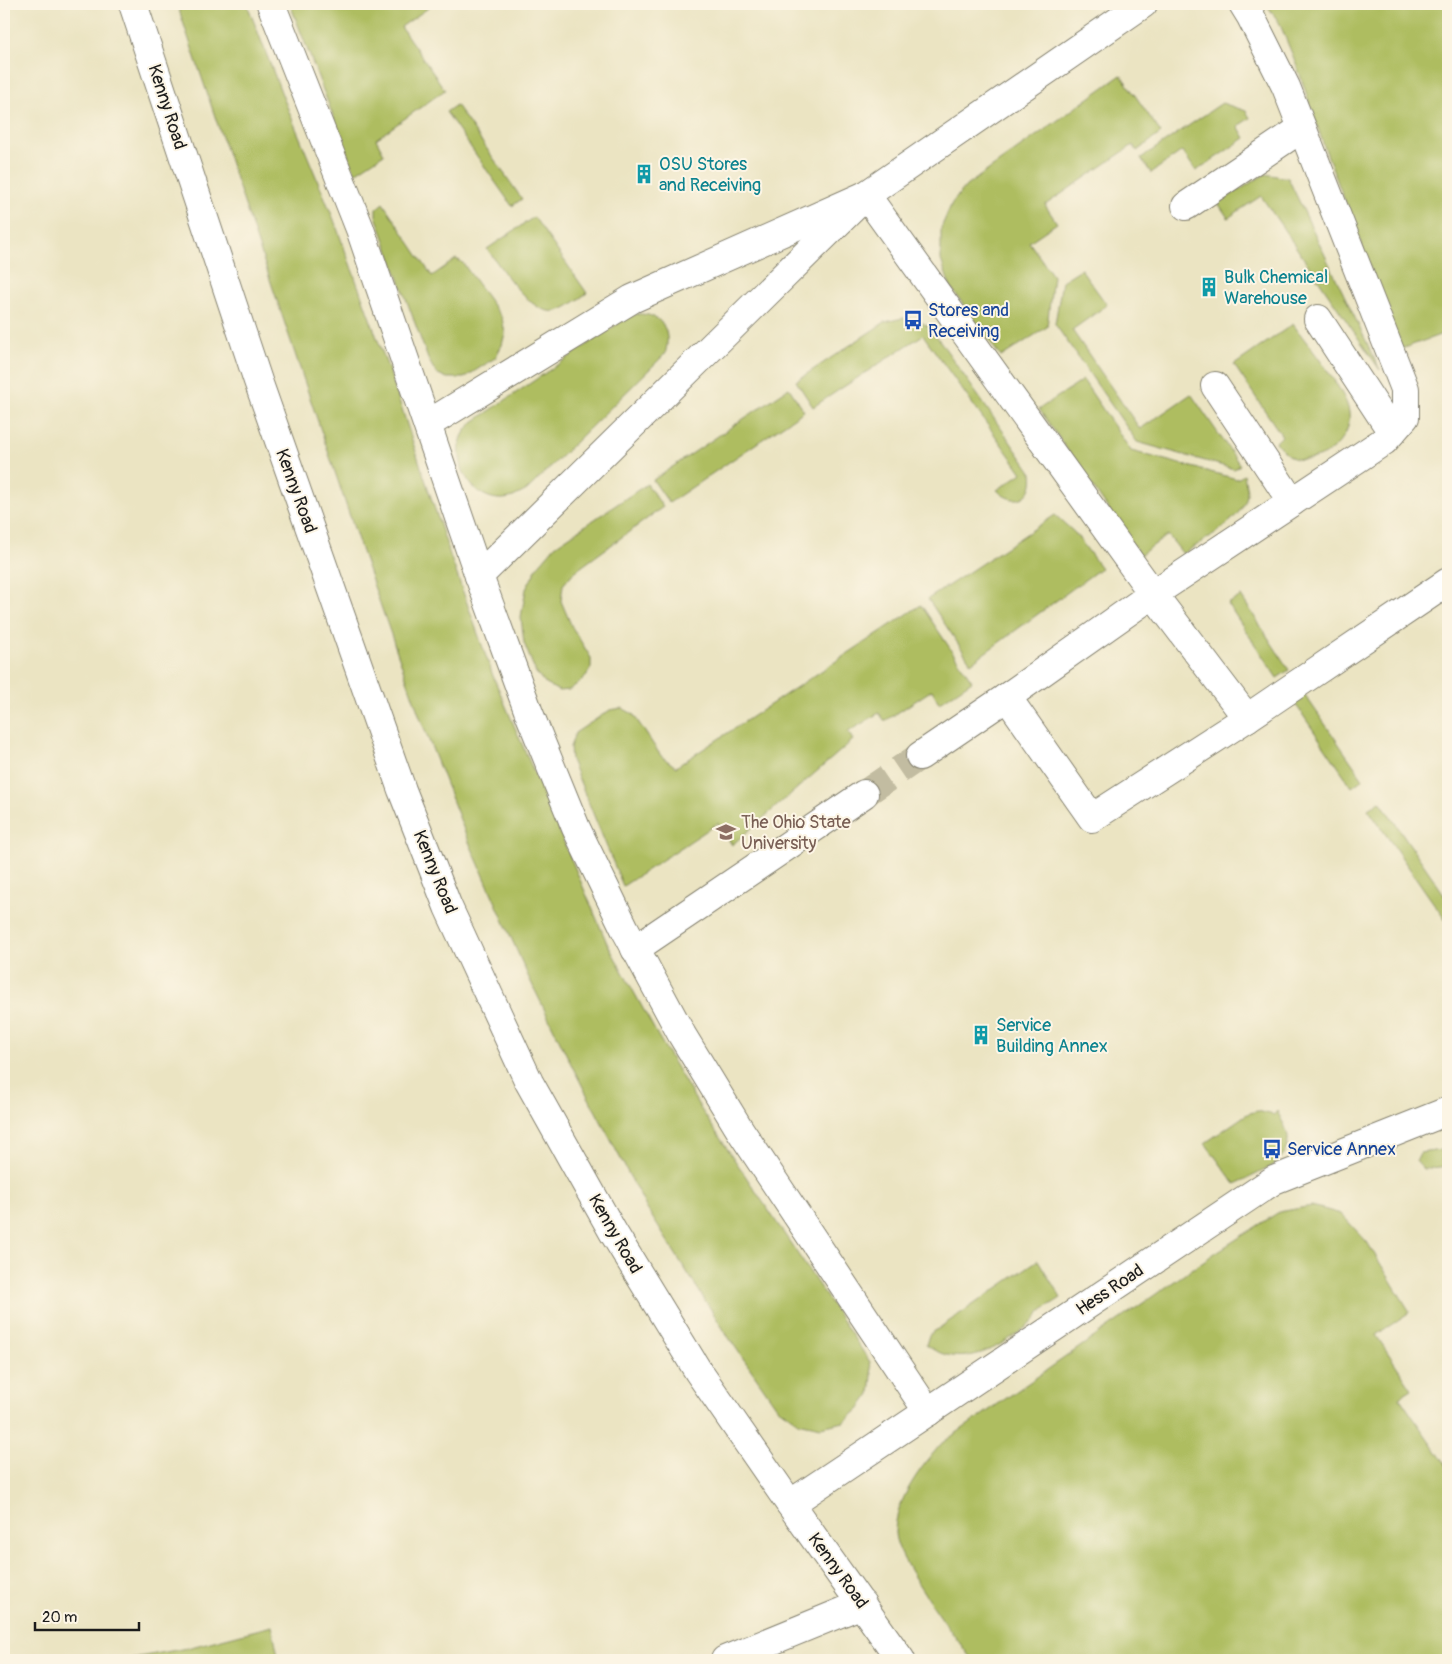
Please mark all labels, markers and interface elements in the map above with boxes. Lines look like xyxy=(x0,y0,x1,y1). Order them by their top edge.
street label: Kenny Road xyxy=(142,61,192,153)
place label: OSU Stores and Receiving xyxy=(659,153,761,197)
building icon: OSU Stores and Receiving xyxy=(633,163,655,185)
place label: Bulk Chemical Warehouse xyxy=(1224,266,1328,310)
building icon: Bulk Chemical Warehouse xyxy=(1198,276,1220,298)
place label: Stores and Receiving xyxy=(928,299,1009,343)
bus stop icon: Stores and Receiving xyxy=(902,309,924,331)
street label: Kenny Road xyxy=(270,446,322,536)
place label: The Ohio State University xyxy=(741,811,851,855)
school or university icon: The Ohio State University xyxy=(715,821,737,843)
street label: Kenny Road xyxy=(408,827,462,917)
place label: Service Building Annex xyxy=(996,1014,1108,1058)
building icon: Service Building Annex xyxy=(970,1024,992,1046)
bus stop icon: Service Annex xyxy=(1261,1138,1283,1160)
place label: Service Annex xyxy=(1287,1138,1396,1161)
street label: Kenny Road xyxy=(583,1190,647,1278)
street label: Hess Road xyxy=(1072,1259,1148,1321)
street label: Kenny Road xyxy=(803,1529,873,1613)
scale bar xyxy=(35,1599,139,1631)
text: 20 m xyxy=(42,1608,77,1627)

